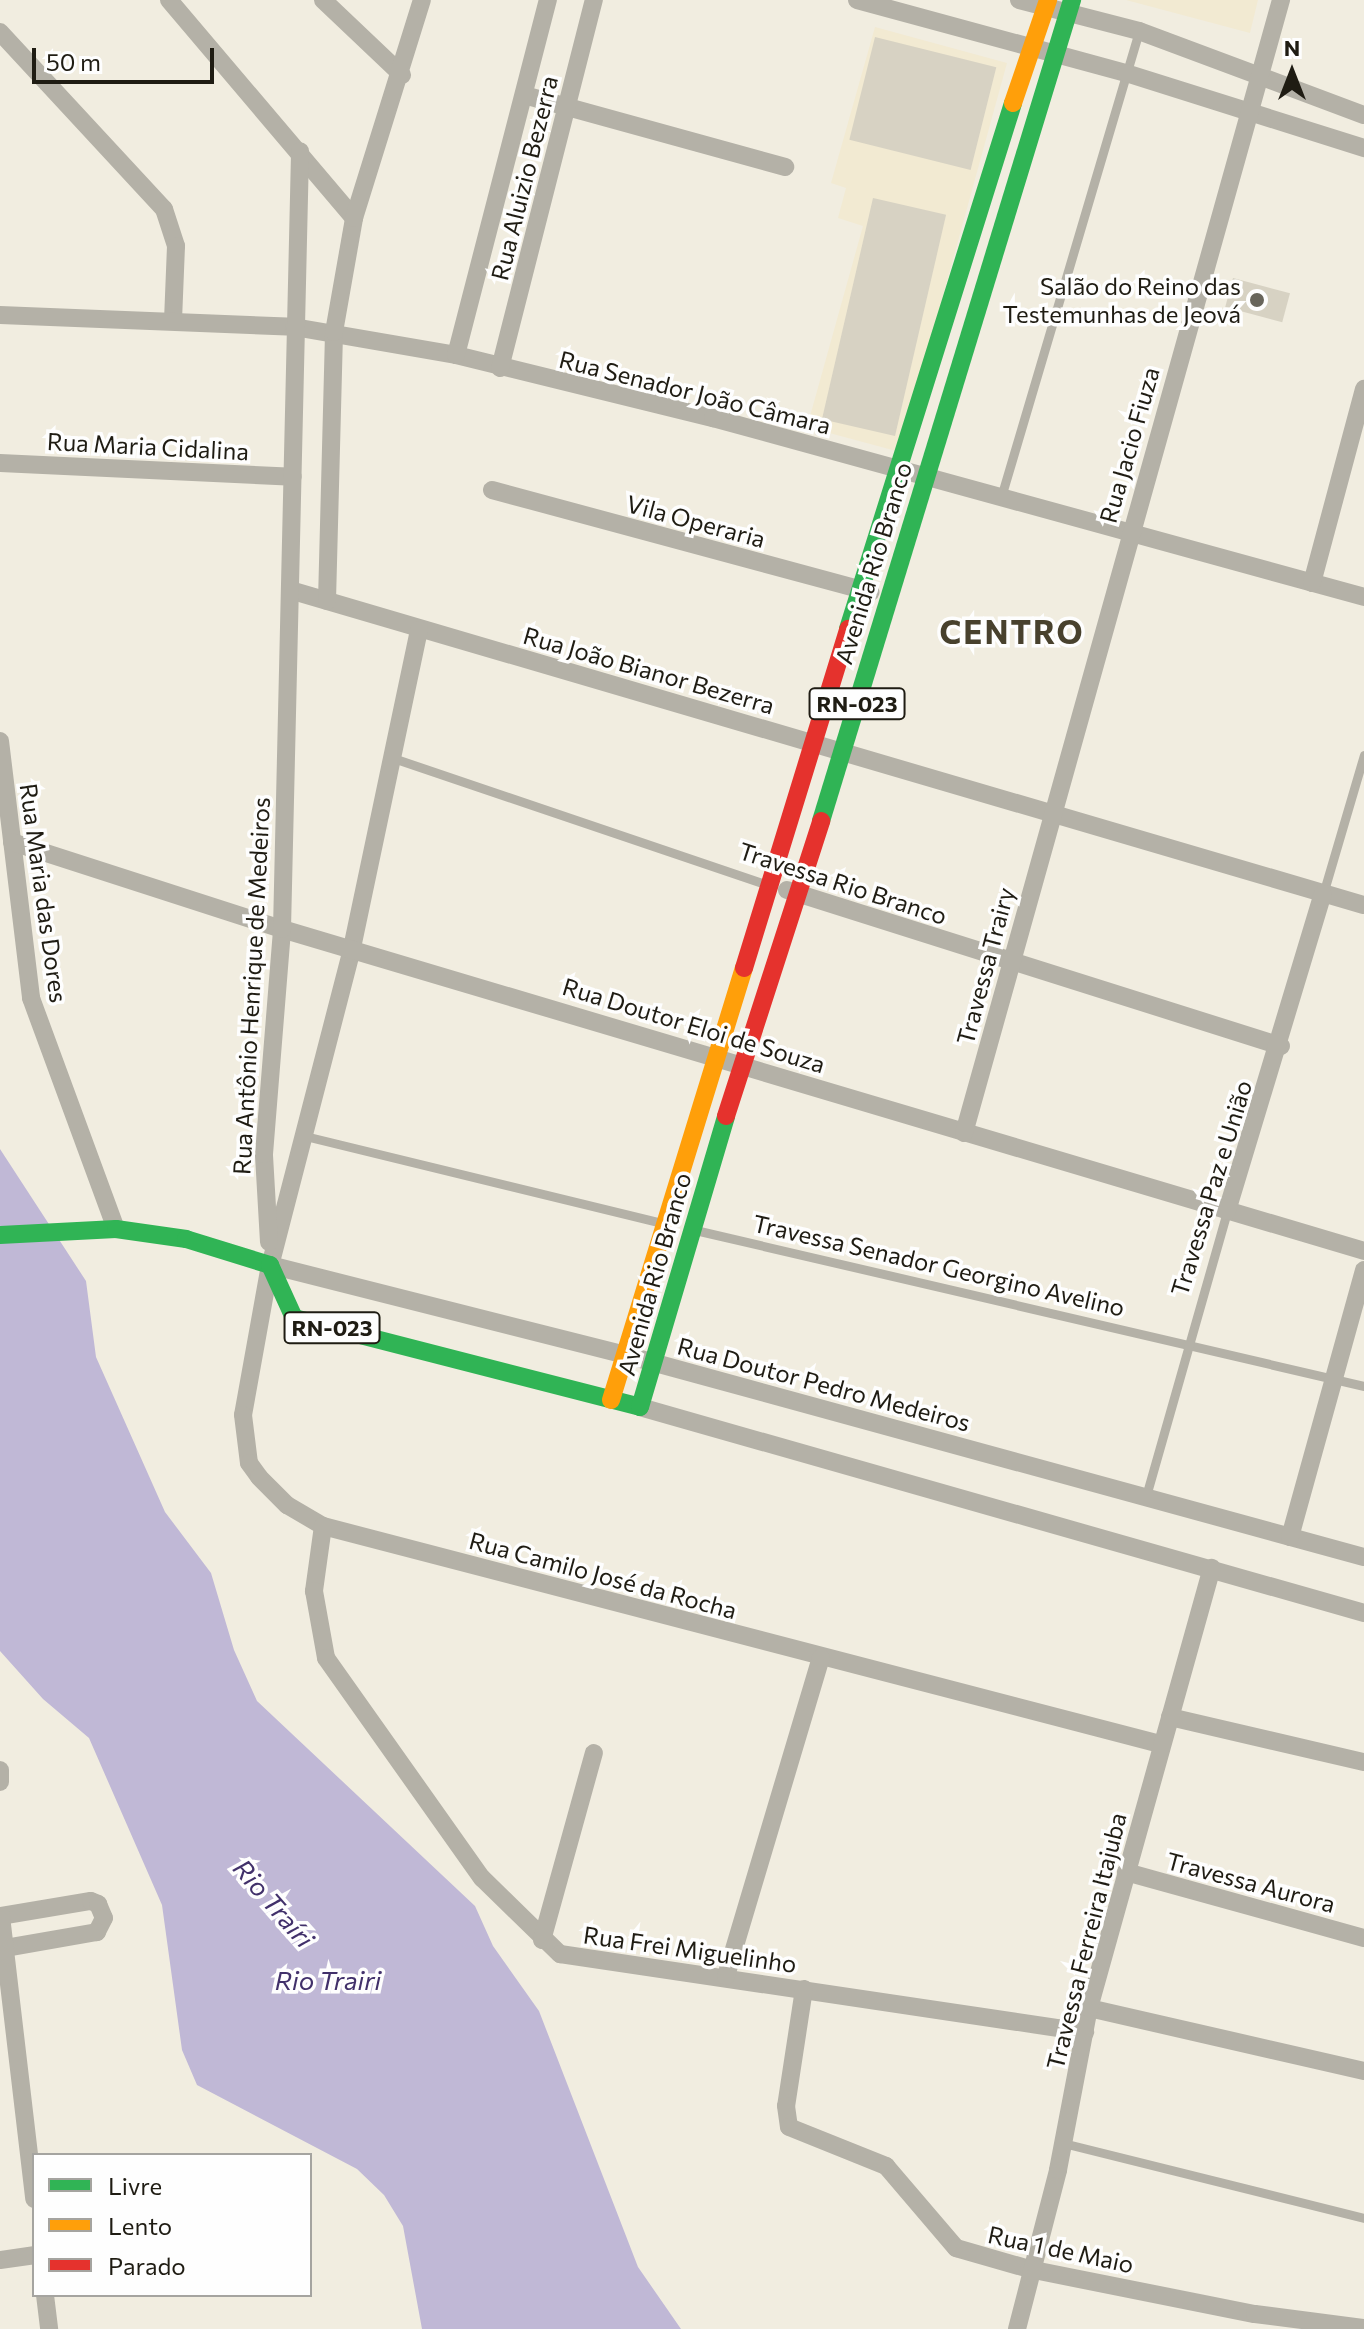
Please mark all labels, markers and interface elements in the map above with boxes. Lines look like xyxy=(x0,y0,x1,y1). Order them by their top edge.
scale bar xyxy=(36,32,218,82)
north arrow xyxy=(1252,32,1332,112)
text: N xyxy=(1284,34,1300,61)
text: 50 m xyxy=(46,47,101,76)
street label: Rua Aluizio Bezerra xyxy=(485,73,563,283)
place label: Salão do Reino das Testemunhas de Jeová xyxy=(1003,272,1241,328)
marker: Salão do Reino das Testemunhas de Jeová xyxy=(1248,291,1266,309)
street label: Rua Senador João Câmara xyxy=(556,344,834,440)
street label: Rua Jacio Fiuza xyxy=(1093,364,1165,526)
street label: Rua Maria Cidalina xyxy=(46,426,250,466)
street label: Avenida Rio Branco xyxy=(829,459,917,667)
street label: Vila Operaria xyxy=(623,489,769,553)
district label: CENTRO xyxy=(939,612,1085,650)
street label: Rua João Bianor Bezerra xyxy=(520,620,778,720)
road number: RN-023 xyxy=(807,686,907,722)
street label: Rua Maria das Dores xyxy=(14,781,74,1005)
street label: Rua Antônio Henrique de Medeiros xyxy=(227,796,275,1176)
street label: Travessa Rio Branco xyxy=(735,836,951,930)
street label: Travessa Trairy xyxy=(950,884,1020,1048)
street label: Rua Doutor Eloi de Souza xyxy=(559,971,829,1079)
street label: Travessa Paz e União xyxy=(1164,1077,1258,1299)
street label: Avenida Rio Branco xyxy=(611,1169,697,1379)
street label: Travessa Senador Georgino Avelino xyxy=(750,1208,1128,1322)
road number: RN-023 xyxy=(282,1310,382,1346)
street label: Rua Doutor Pedro Medeiros xyxy=(674,1331,974,1437)
street label: Rua Camilo José da Rocha xyxy=(466,1525,740,1625)
street label: Travessa Ferreira Itajuba xyxy=(1040,1810,1132,2072)
street label: Travessa Aurora xyxy=(1163,1846,1339,1918)
water label: Rio Traíri xyxy=(227,1853,321,1953)
street label: Rua Frei Miguelinho xyxy=(582,1920,798,1978)
water label: Rio Trairi xyxy=(275,1964,381,1996)
legend xyxy=(32,2153,312,2297)
text: Livre xyxy=(108,2171,162,2200)
text: Lento xyxy=(108,2211,172,2240)
street label: Rua 1 de Maio xyxy=(985,2220,1137,2278)
text: Parado xyxy=(108,2251,186,2280)

